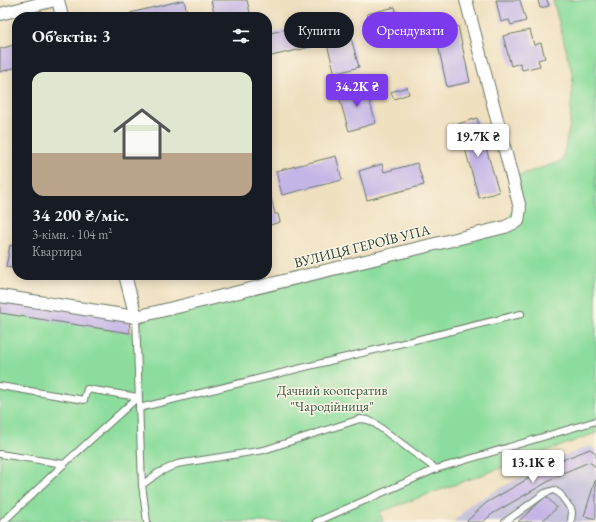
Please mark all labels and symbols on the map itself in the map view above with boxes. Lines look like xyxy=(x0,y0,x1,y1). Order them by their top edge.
pin: 34.2K ₴ xyxy=(320,74,394,108)
pin: 19.7K ₴ xyxy=(441,124,515,158)
street label: ВУЛИЦЯ ГЕРОЇВ УПА xyxy=(292,220,432,272)
park label: Дачний кооператив "Чародійниця" xyxy=(277,381,387,415)
pin: 13.1K ₴ xyxy=(496,450,570,484)

